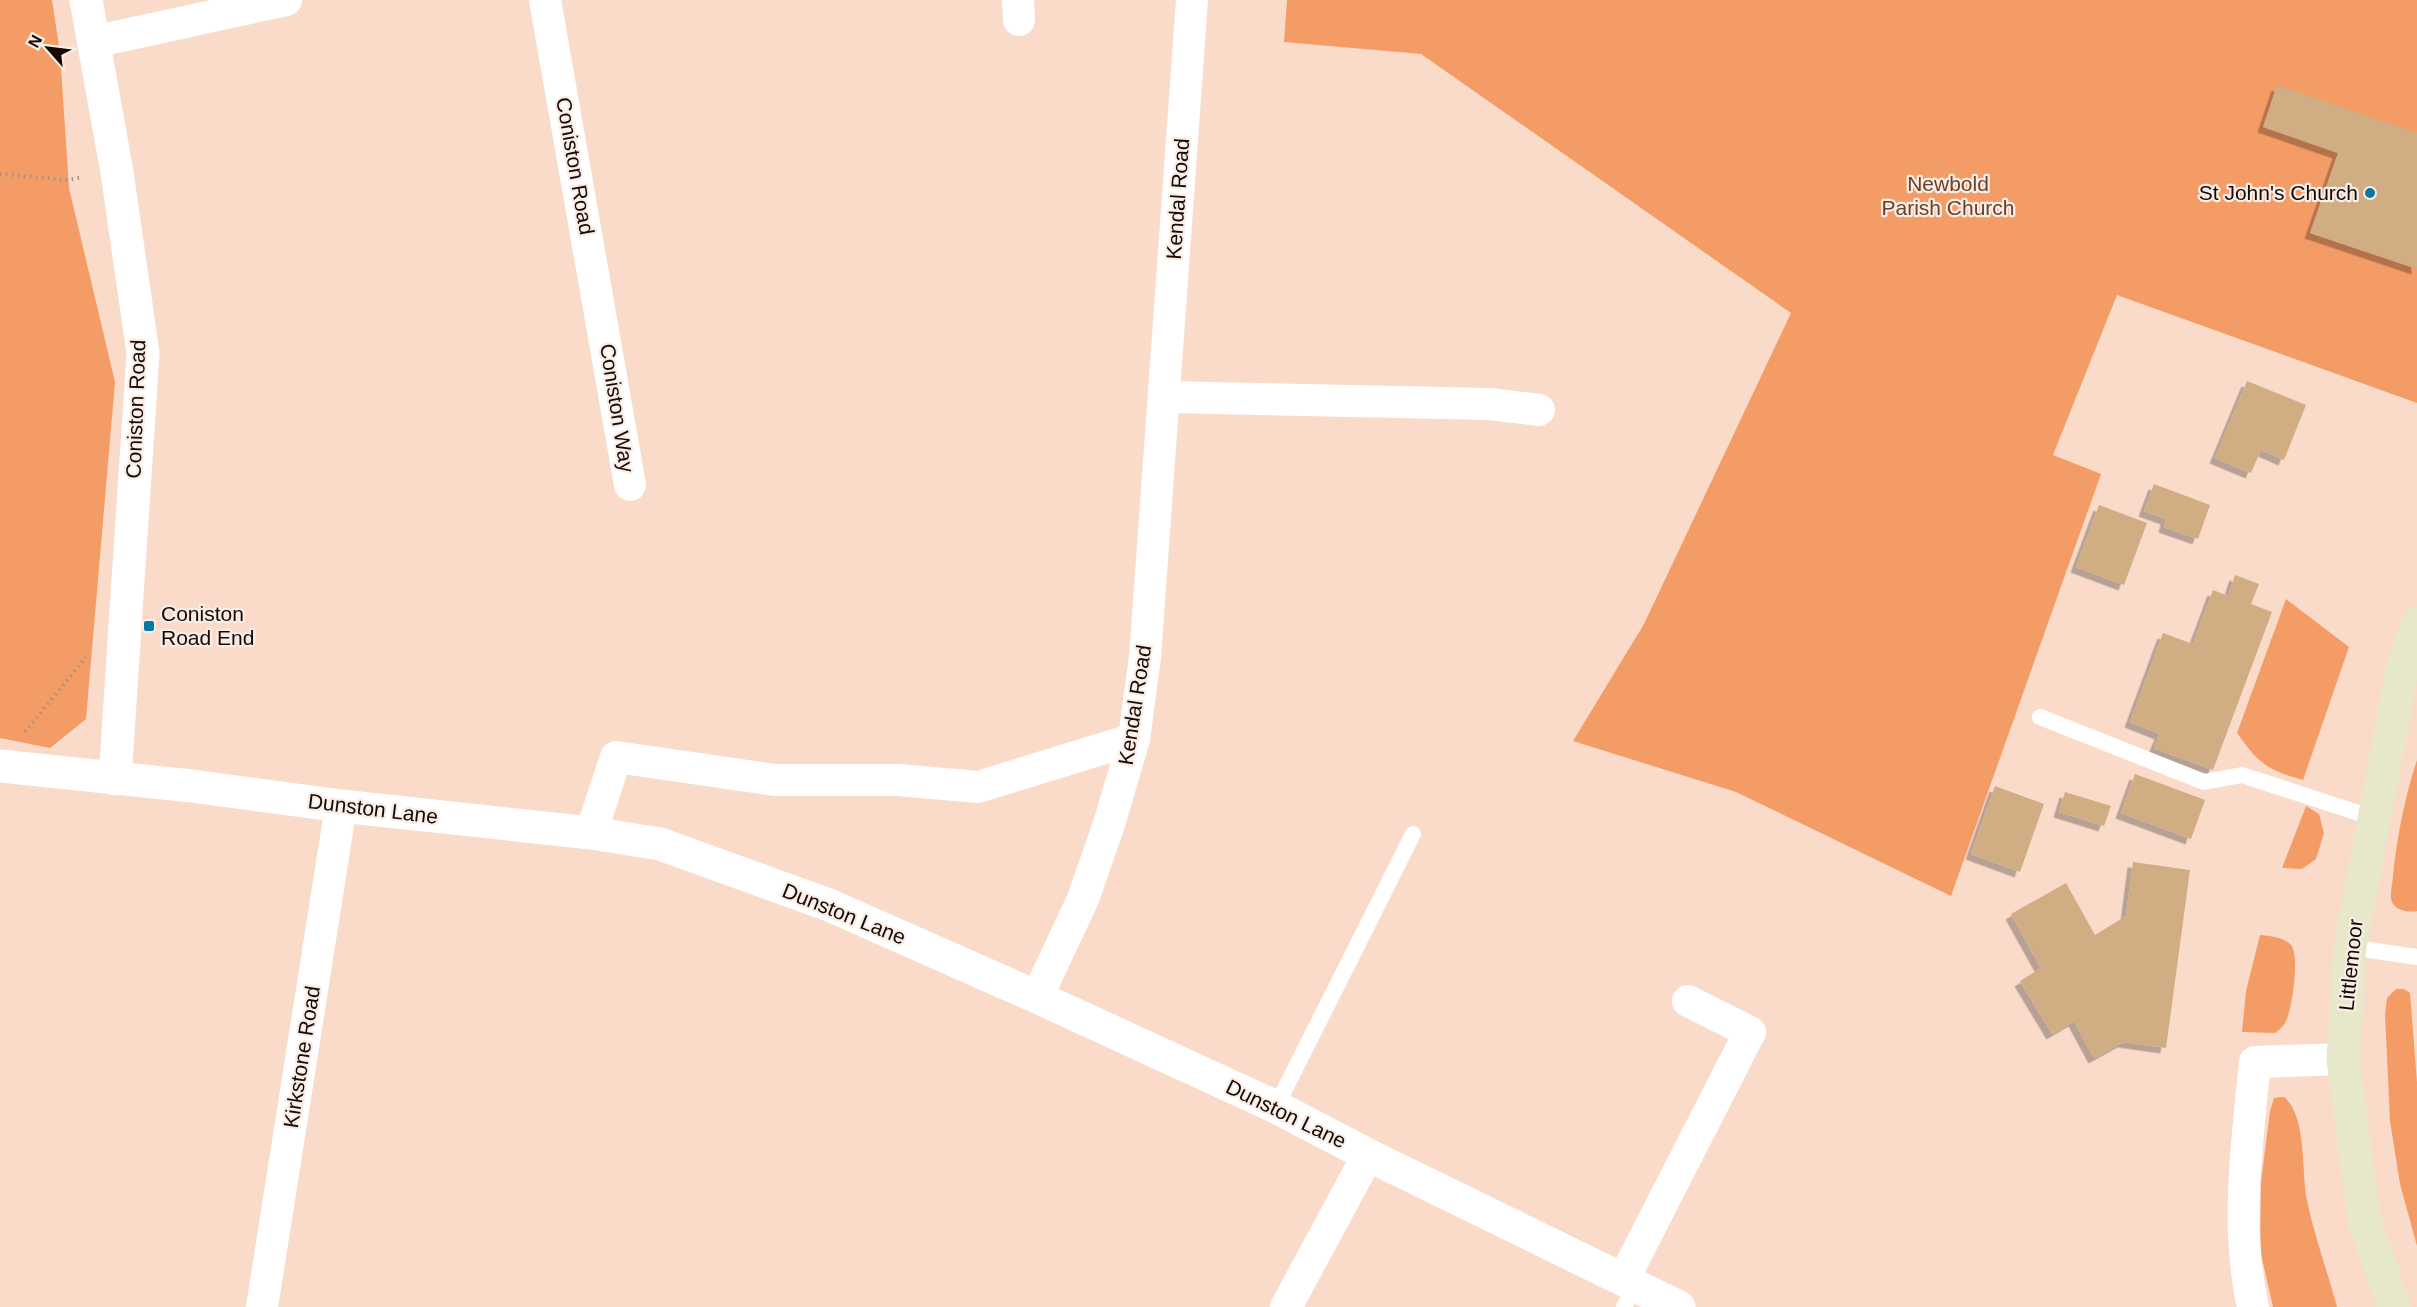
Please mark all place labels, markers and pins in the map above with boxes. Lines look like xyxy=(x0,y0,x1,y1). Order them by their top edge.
place label: St John's Church xyxy=(2199,181,2358,204)
marker: St John's Church xyxy=(2363,186,2377,200)
place label: Coniston Road End xyxy=(161,602,254,649)
marker: Coniston Road End xyxy=(142,619,156,633)

